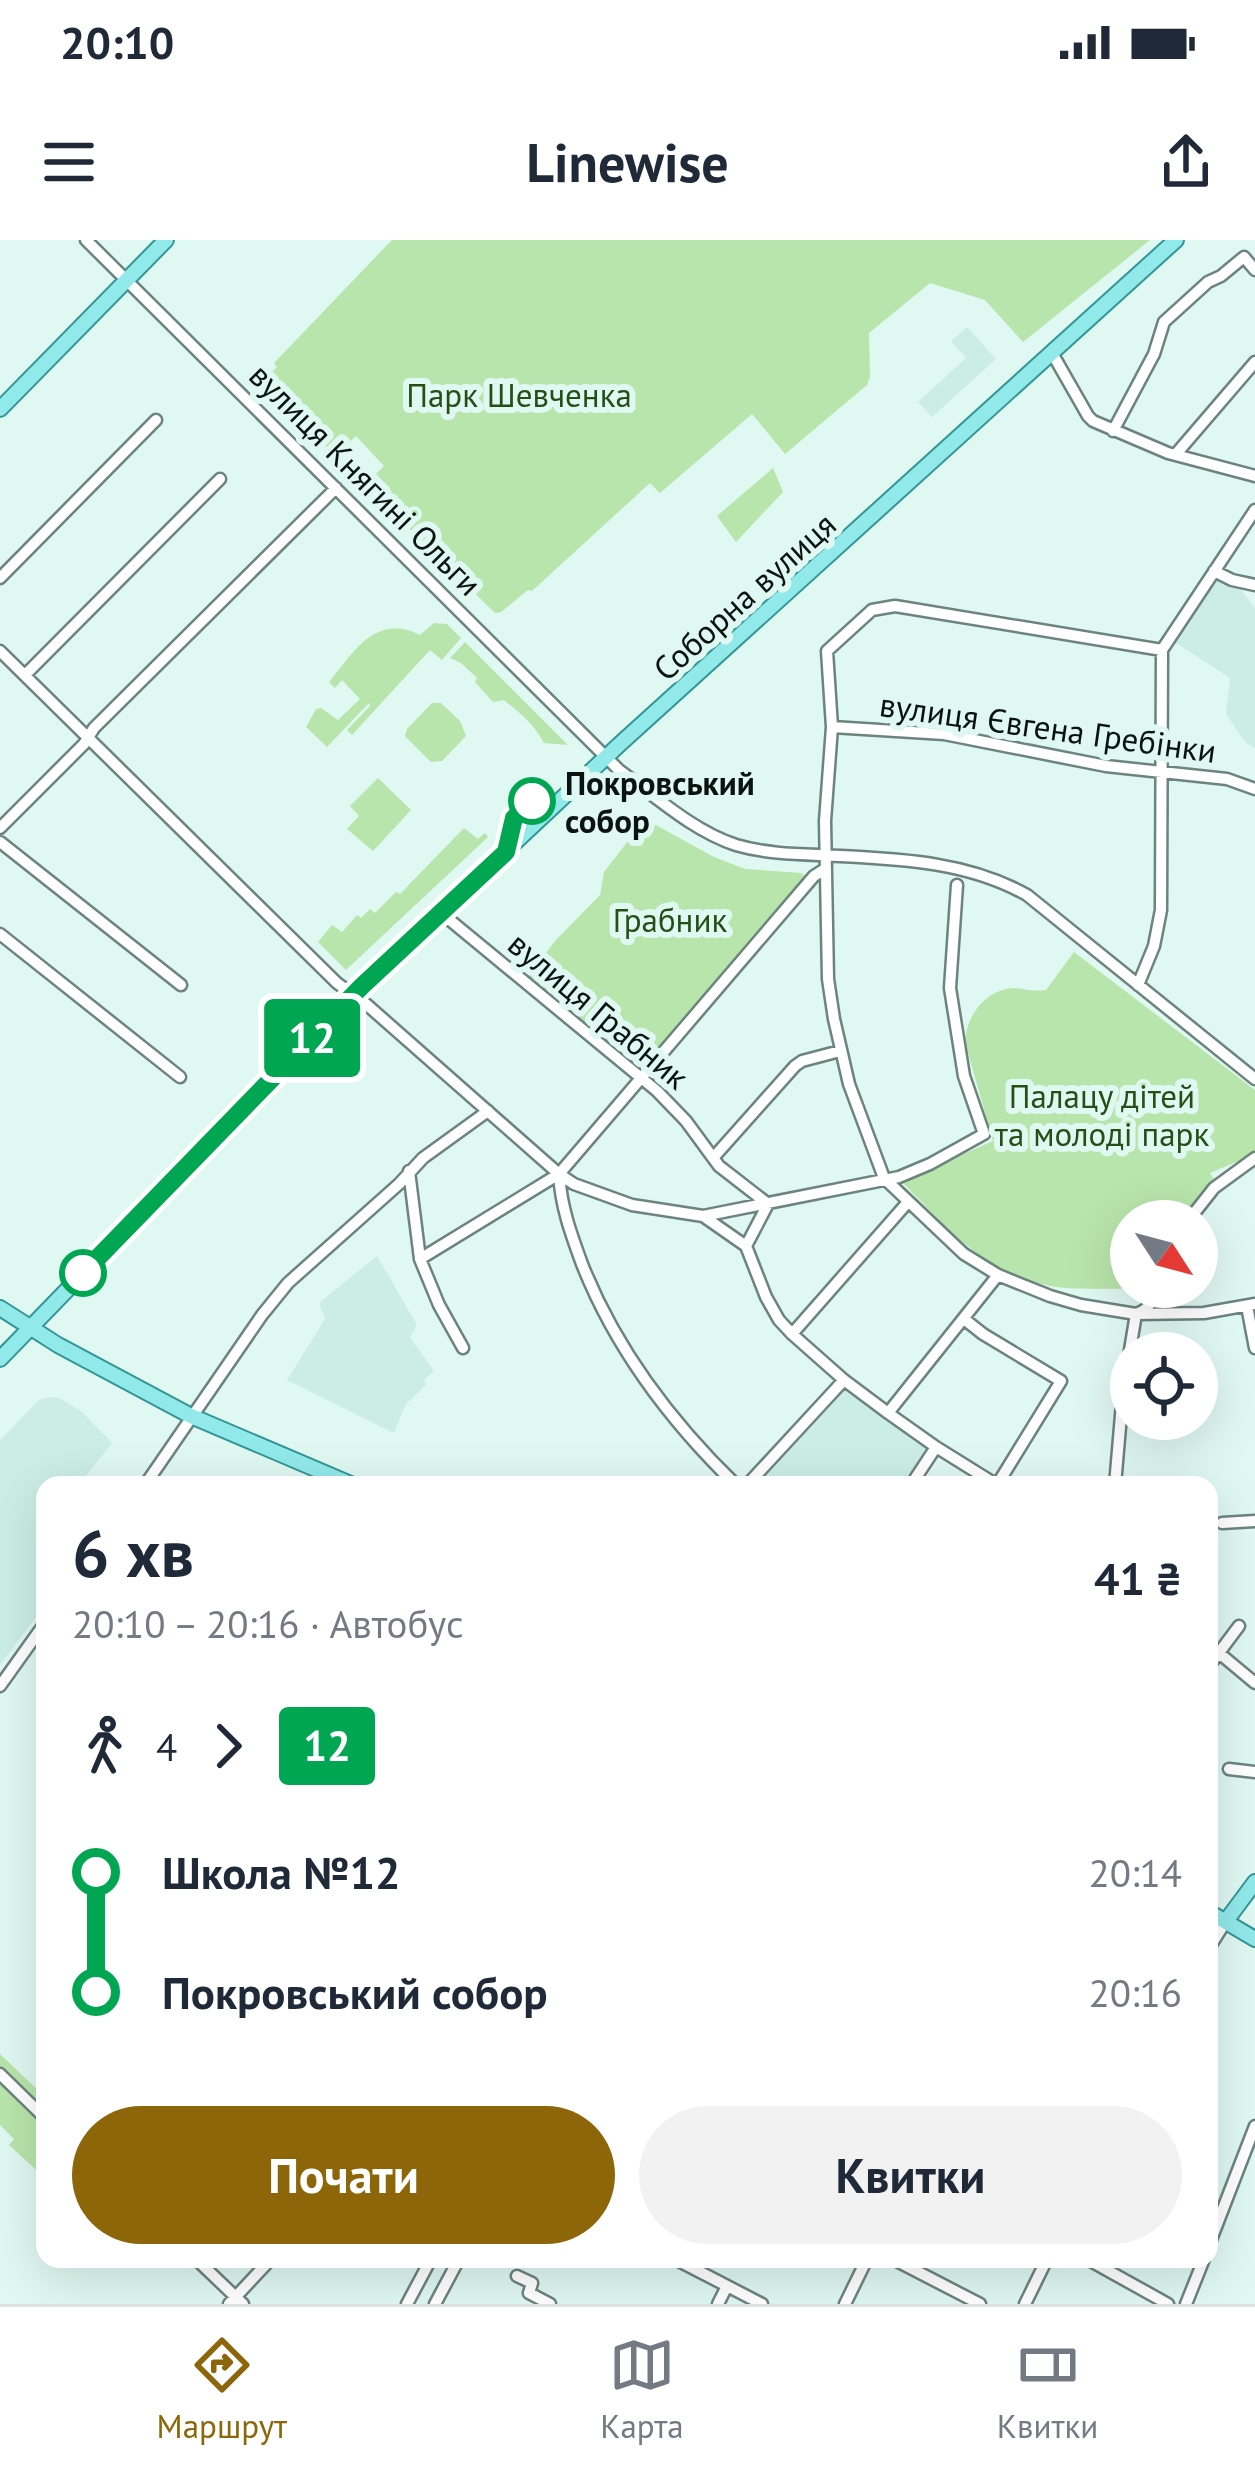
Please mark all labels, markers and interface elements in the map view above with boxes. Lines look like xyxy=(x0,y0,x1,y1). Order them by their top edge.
text: 20:10 xyxy=(60,13,174,71)
text: Linewise xyxy=(526,127,729,197)
icon: menu xyxy=(36,129,102,195)
icon: share xyxy=(1153,129,1219,195)
street label: вулиця Княгині Ольги xyxy=(241,354,491,604)
park label: Парк Шевченка xyxy=(406,373,632,416)
street label: Соборна вулиця xyxy=(644,503,844,689)
street label: вулиця Євгена Гребінки xyxy=(877,682,1219,772)
place label: Покровський собор xyxy=(565,761,755,842)
marker: Покровський собор xyxy=(510,779,554,823)
park label: Грабник xyxy=(613,898,727,941)
street label: вулиця Грабник xyxy=(500,922,698,1098)
line badge: 12 xyxy=(258,999,366,1077)
text: 12 xyxy=(288,1010,336,1065)
park label: Палацу дітей та молоді парк xyxy=(995,1074,1209,1155)
north arrow xyxy=(1110,1200,1218,1308)
map controls xyxy=(1110,1200,1218,1440)
unlabelled marker xyxy=(61,1251,105,1295)
button: locate xyxy=(1110,1332,1218,1440)
text: 6 хв xyxy=(72,1510,194,1595)
text: 41 ₴ xyxy=(1094,1549,1182,1607)
text: 20:10 – 20:16 · Автобус xyxy=(72,1598,463,1649)
icon: walk xyxy=(72,1713,138,1779)
icon: forward xyxy=(195,1713,261,1779)
text: 12 xyxy=(303,1718,351,1773)
text: 4 xyxy=(156,1721,177,1772)
text: Школа №12 xyxy=(162,1843,400,1901)
text: 20:14 xyxy=(1088,1847,1182,1898)
text: Покровський собор xyxy=(162,1963,548,2021)
text: 20:16 xyxy=(1088,1967,1182,2018)
button: Почати xyxy=(72,2106,615,2244)
button: Квитки xyxy=(639,2106,1182,2244)
tab: Маршрут xyxy=(157,2332,287,2447)
tab: Карта xyxy=(600,2332,684,2447)
tab: Квитки xyxy=(997,2332,1098,2447)

